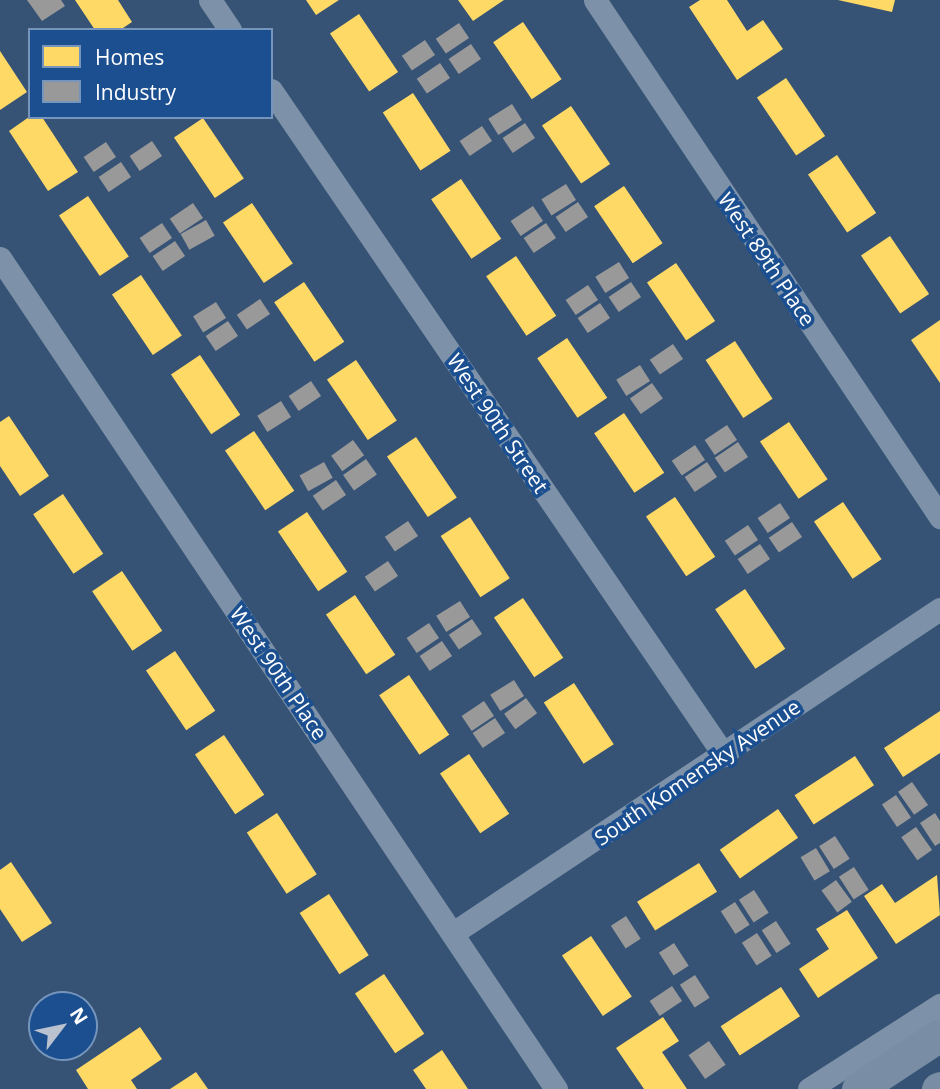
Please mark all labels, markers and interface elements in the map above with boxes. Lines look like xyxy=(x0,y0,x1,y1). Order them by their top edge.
legend xyxy=(28,28,273,119)
text: Homes xyxy=(95,43,164,71)
text: Industry xyxy=(95,78,176,106)
street label: West 89th Place xyxy=(713,188,821,330)
street label: West 90th Street xyxy=(442,349,554,497)
street label: West 90th Place xyxy=(225,602,333,744)
street label: South Komensky Avenue xyxy=(589,694,805,850)
north arrow xyxy=(28,991,98,1061)
text: N xyxy=(64,1002,94,1029)

